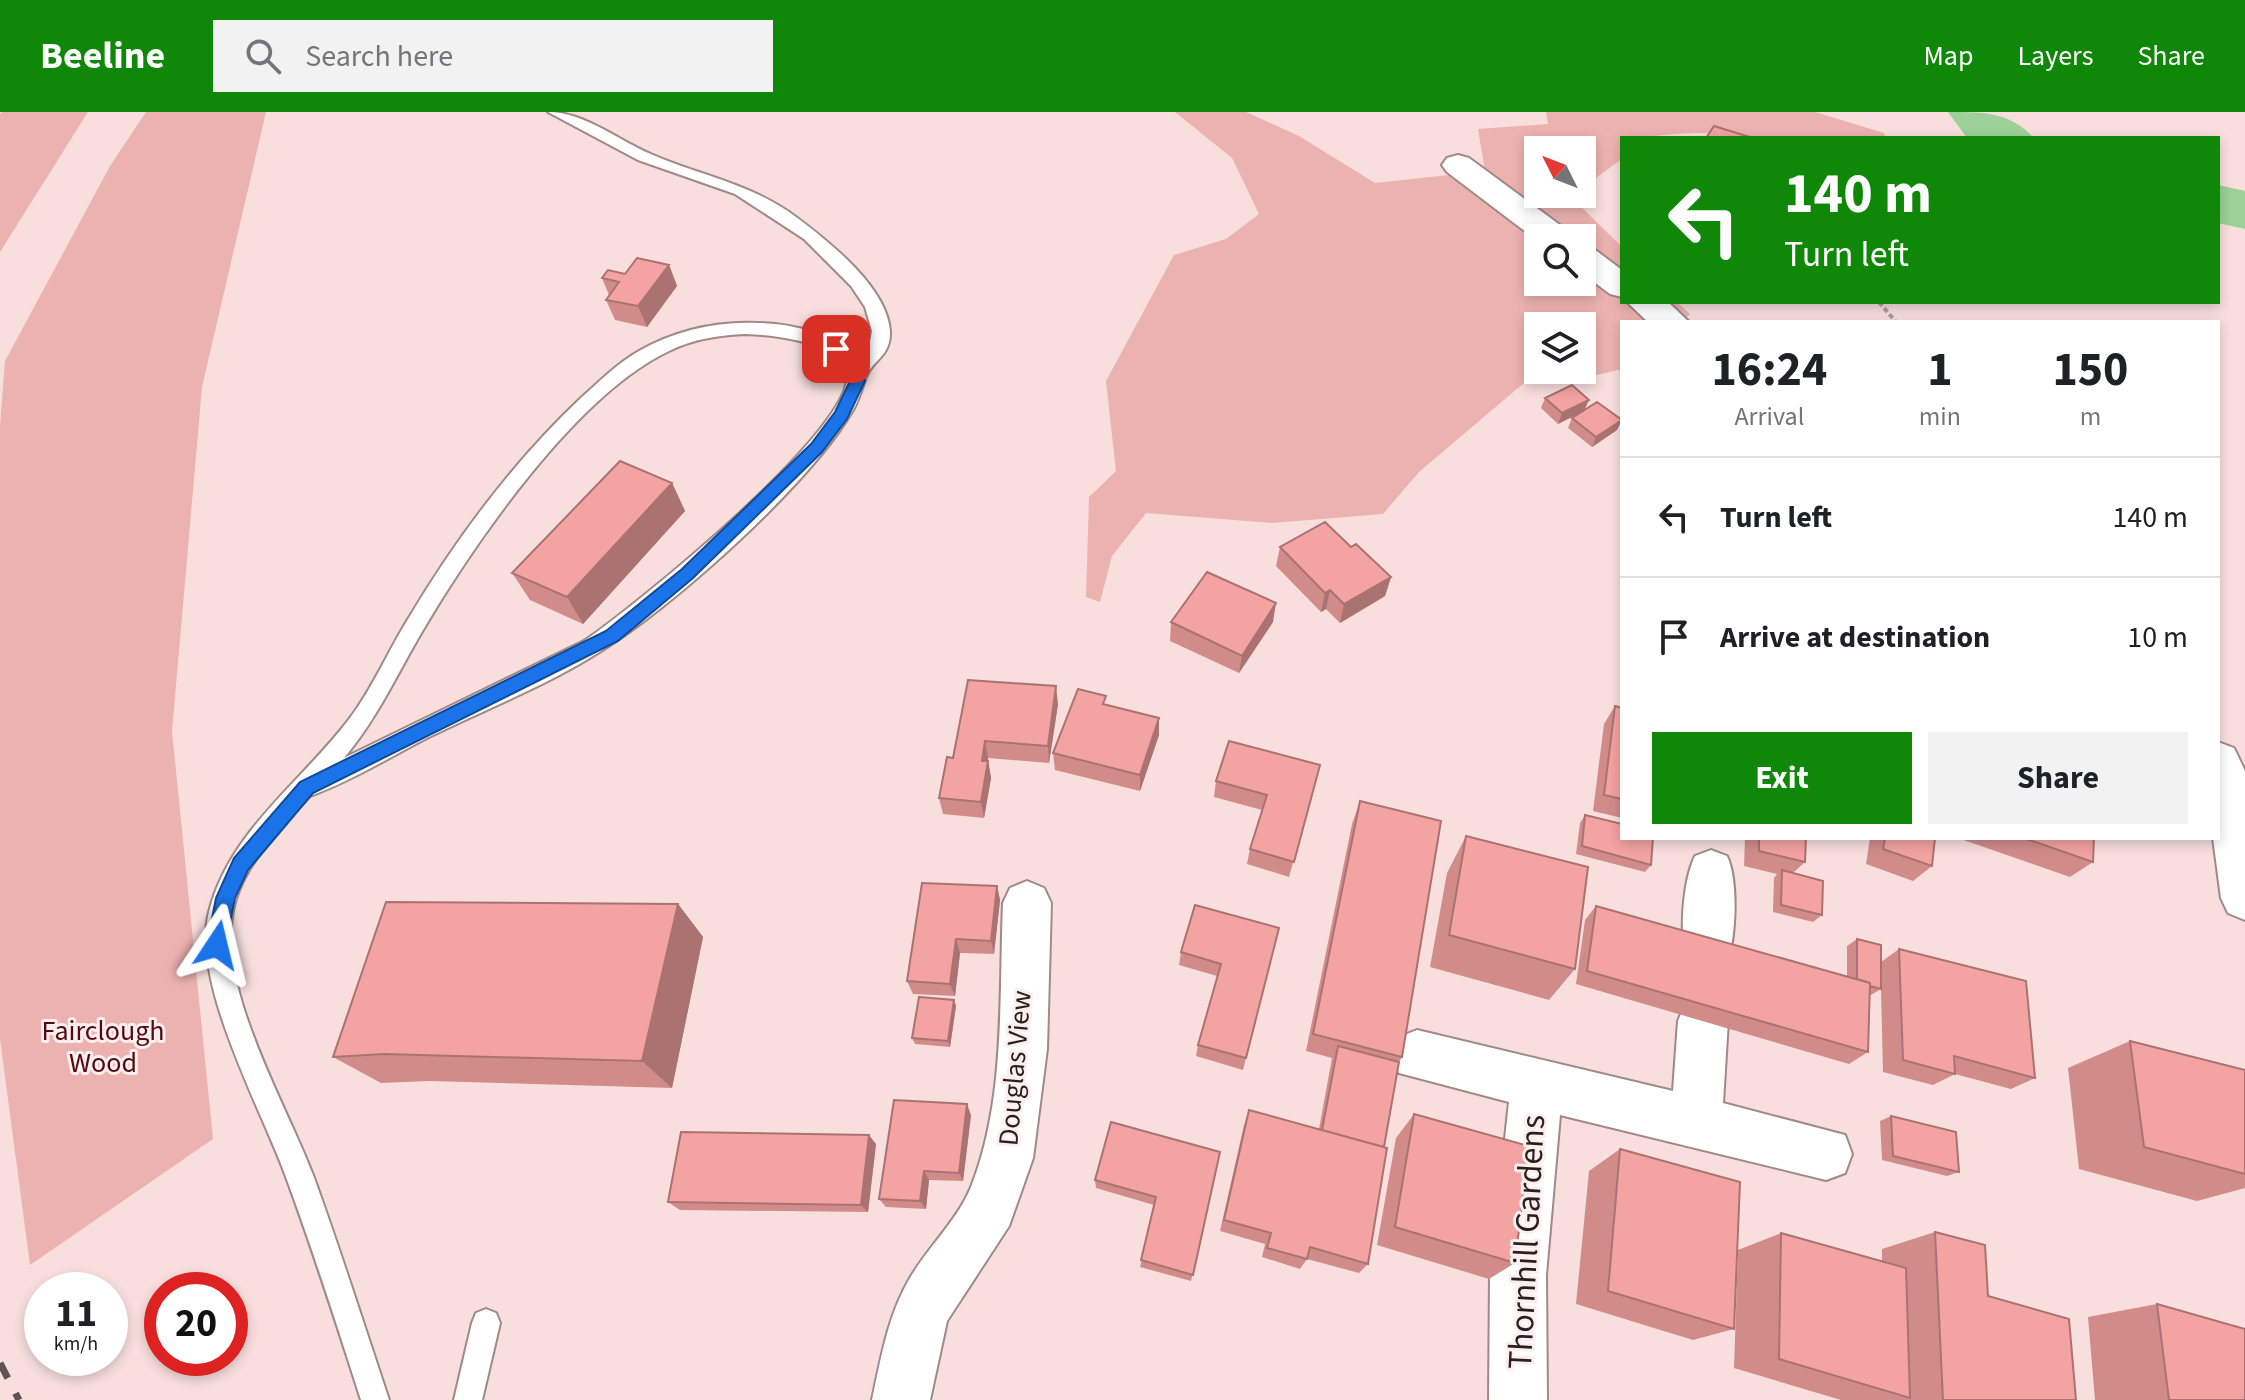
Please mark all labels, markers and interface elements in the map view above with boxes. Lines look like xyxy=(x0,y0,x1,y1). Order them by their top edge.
search box xyxy=(213,20,773,92)
text: Beeline xyxy=(40,29,165,83)
icon: search xyxy=(241,34,285,78)
text: Search here xyxy=(305,35,453,78)
text: Map xyxy=(1923,36,1973,76)
text: Layers xyxy=(2017,36,2093,76)
text: Share xyxy=(2137,36,2205,76)
north arrow xyxy=(1524,136,1596,208)
map controls xyxy=(1524,136,1596,384)
text: 140 m xyxy=(1784,155,1932,234)
icon: left xyxy=(1652,168,1756,272)
button: search xyxy=(1524,224,1596,296)
text: Turn left xyxy=(1784,229,1909,280)
button: layers xyxy=(1524,312,1596,384)
pin xyxy=(802,315,870,383)
icon: arrive xyxy=(814,327,858,371)
text: 16:24 xyxy=(1711,336,1827,404)
text: 1 xyxy=(1927,336,1953,404)
text: 150 xyxy=(2052,336,2128,404)
text: Arrival xyxy=(1734,398,1804,435)
text: min xyxy=(1919,398,1961,435)
text: m xyxy=(2080,398,2101,435)
icon: left xyxy=(1652,495,1696,539)
text: Turn left xyxy=(1720,496,1832,539)
text: 140 m xyxy=(2112,496,2188,539)
icon: arrive xyxy=(1652,615,1696,659)
text: Arrive at destination xyxy=(1720,616,1990,659)
text: 10 m xyxy=(2127,616,2188,659)
button: Exit xyxy=(1652,732,1912,824)
button: Share xyxy=(1928,732,2188,824)
position arrow xyxy=(175,903,259,987)
street label: Douglas View xyxy=(988,989,1042,1147)
park label: Fairclough Wood xyxy=(42,1011,165,1083)
street label: Thornhill Gardens xyxy=(1496,1114,1558,1370)
speed limit sign: 20 xyxy=(144,1272,248,1376)
text: 11 xyxy=(55,1285,97,1342)
text: km/h xyxy=(54,1330,98,1358)

